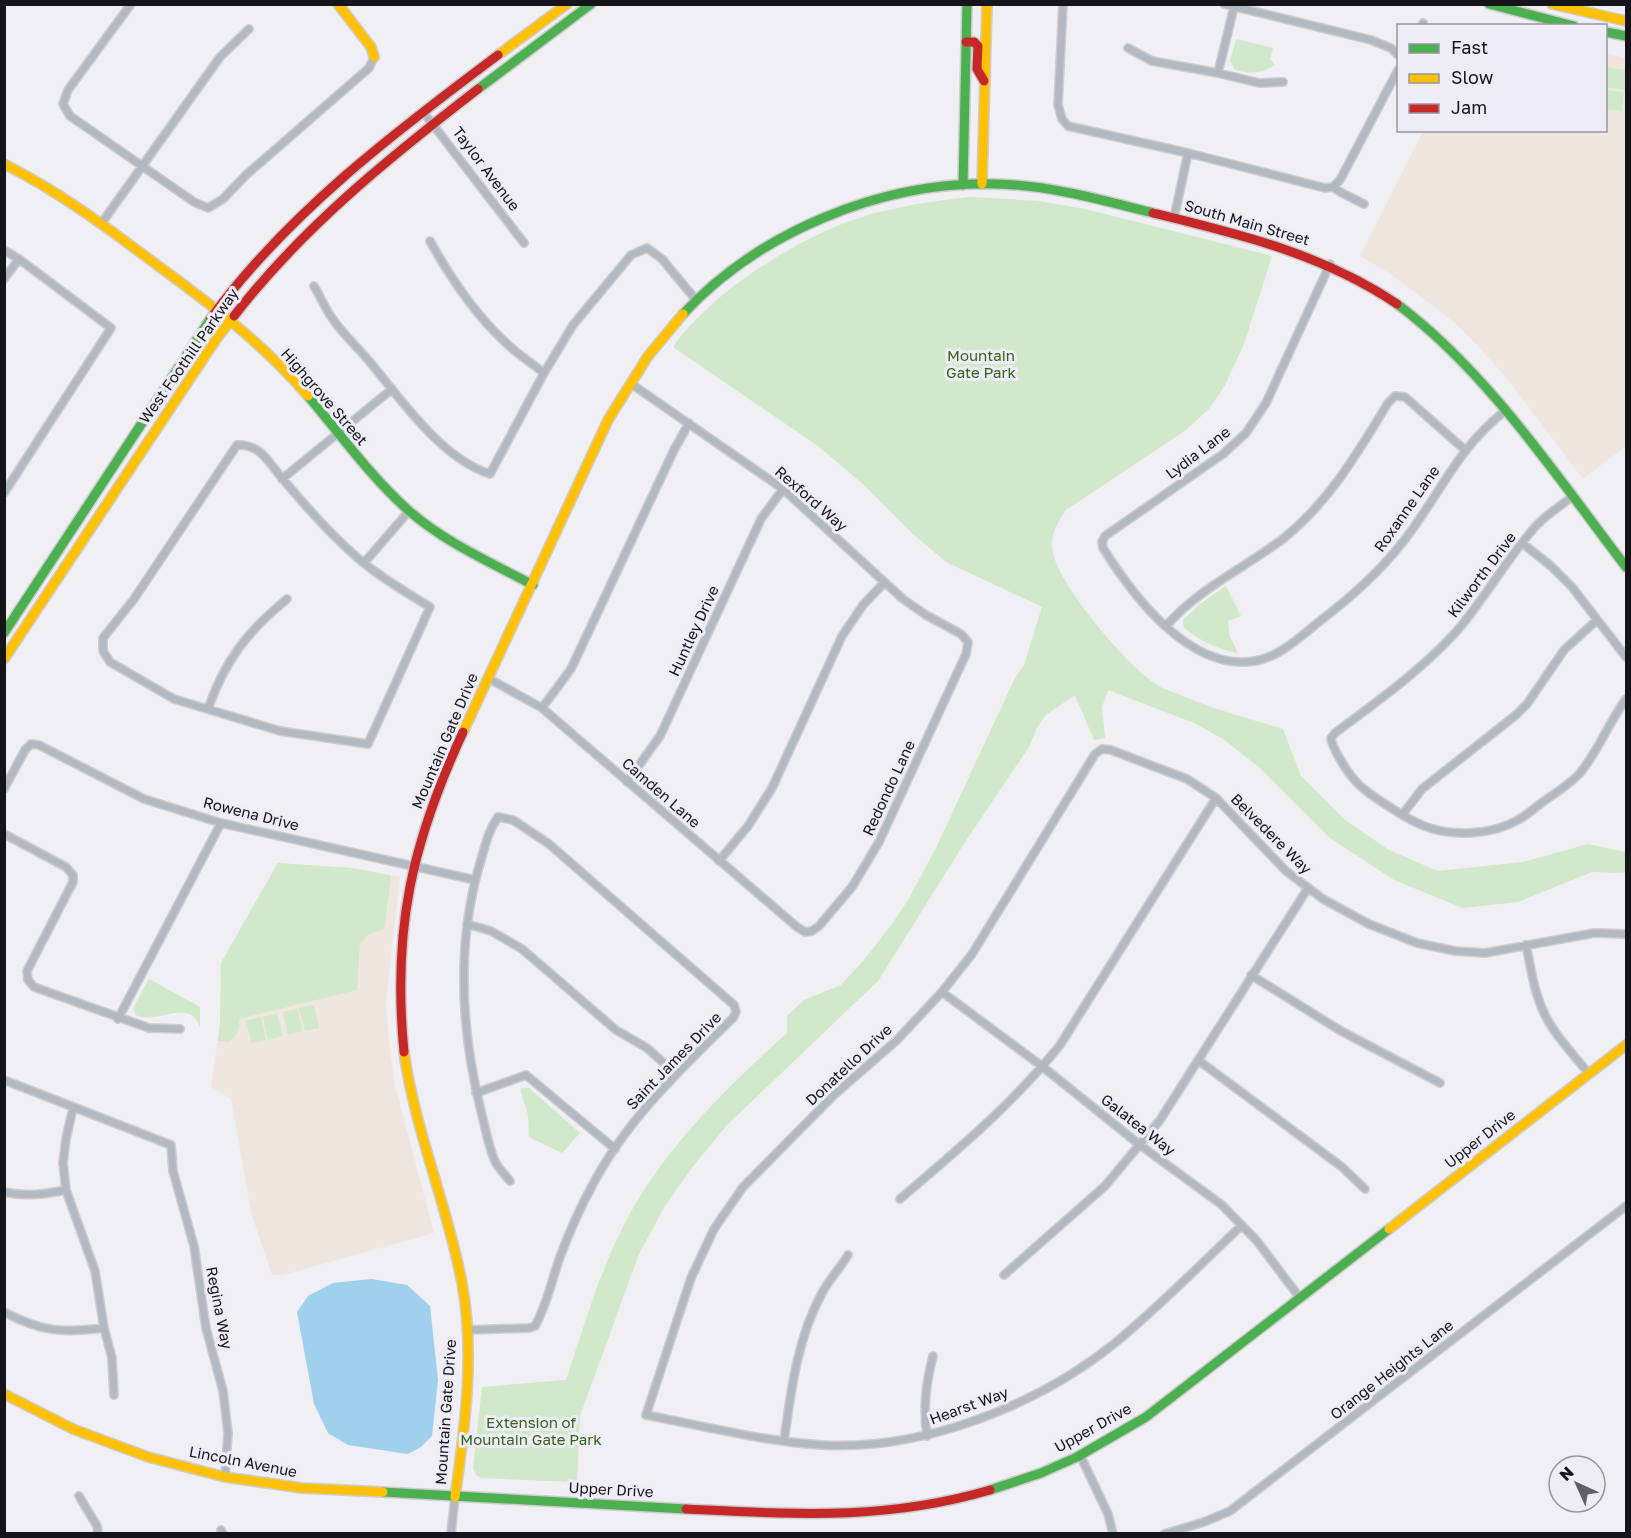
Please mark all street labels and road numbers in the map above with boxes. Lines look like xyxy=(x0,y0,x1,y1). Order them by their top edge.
street label: Taylor Avenue xyxy=(449,123,524,214)
street label: South Main Street xyxy=(1183,196,1312,249)
street label: West Foothill Parkway xyxy=(135,284,242,426)
street label: Highgrove Street xyxy=(278,344,372,448)
street label: Lydia Lane xyxy=(1162,422,1233,482)
street label: Rexford Way xyxy=(772,462,852,535)
street label: Roxanne Lane xyxy=(1370,462,1443,555)
street label: Kilworth Drive xyxy=(1443,528,1519,621)
street label: Huntley Drive xyxy=(664,582,722,679)
street label: Mountain Gate Drive xyxy=(407,670,481,811)
street label: Redondo Lane xyxy=(858,737,918,838)
street label: Camden Lane xyxy=(619,753,705,831)
street label: Belvedere Way xyxy=(1228,789,1316,878)
street label: Rowena Drive xyxy=(201,792,301,834)
street label: Saint James Drive xyxy=(622,1008,725,1113)
street label: Donatello Drive xyxy=(802,1020,895,1109)
street label: Galatea Way xyxy=(1098,1090,1180,1159)
street label: Upper Drive xyxy=(1440,1105,1519,1171)
street label: Regina Way xyxy=(203,1265,237,1351)
street label: Orange Heights Lane xyxy=(1326,1315,1457,1423)
street label: Mountain Gate Drive xyxy=(431,1338,459,1485)
street label: Hearst Way xyxy=(927,1382,1011,1428)
street label: Upper Drive xyxy=(1051,1399,1134,1456)
street label: Lincoln Avenue xyxy=(188,1442,299,1480)
street label: Upper Drive xyxy=(568,1478,654,1500)

